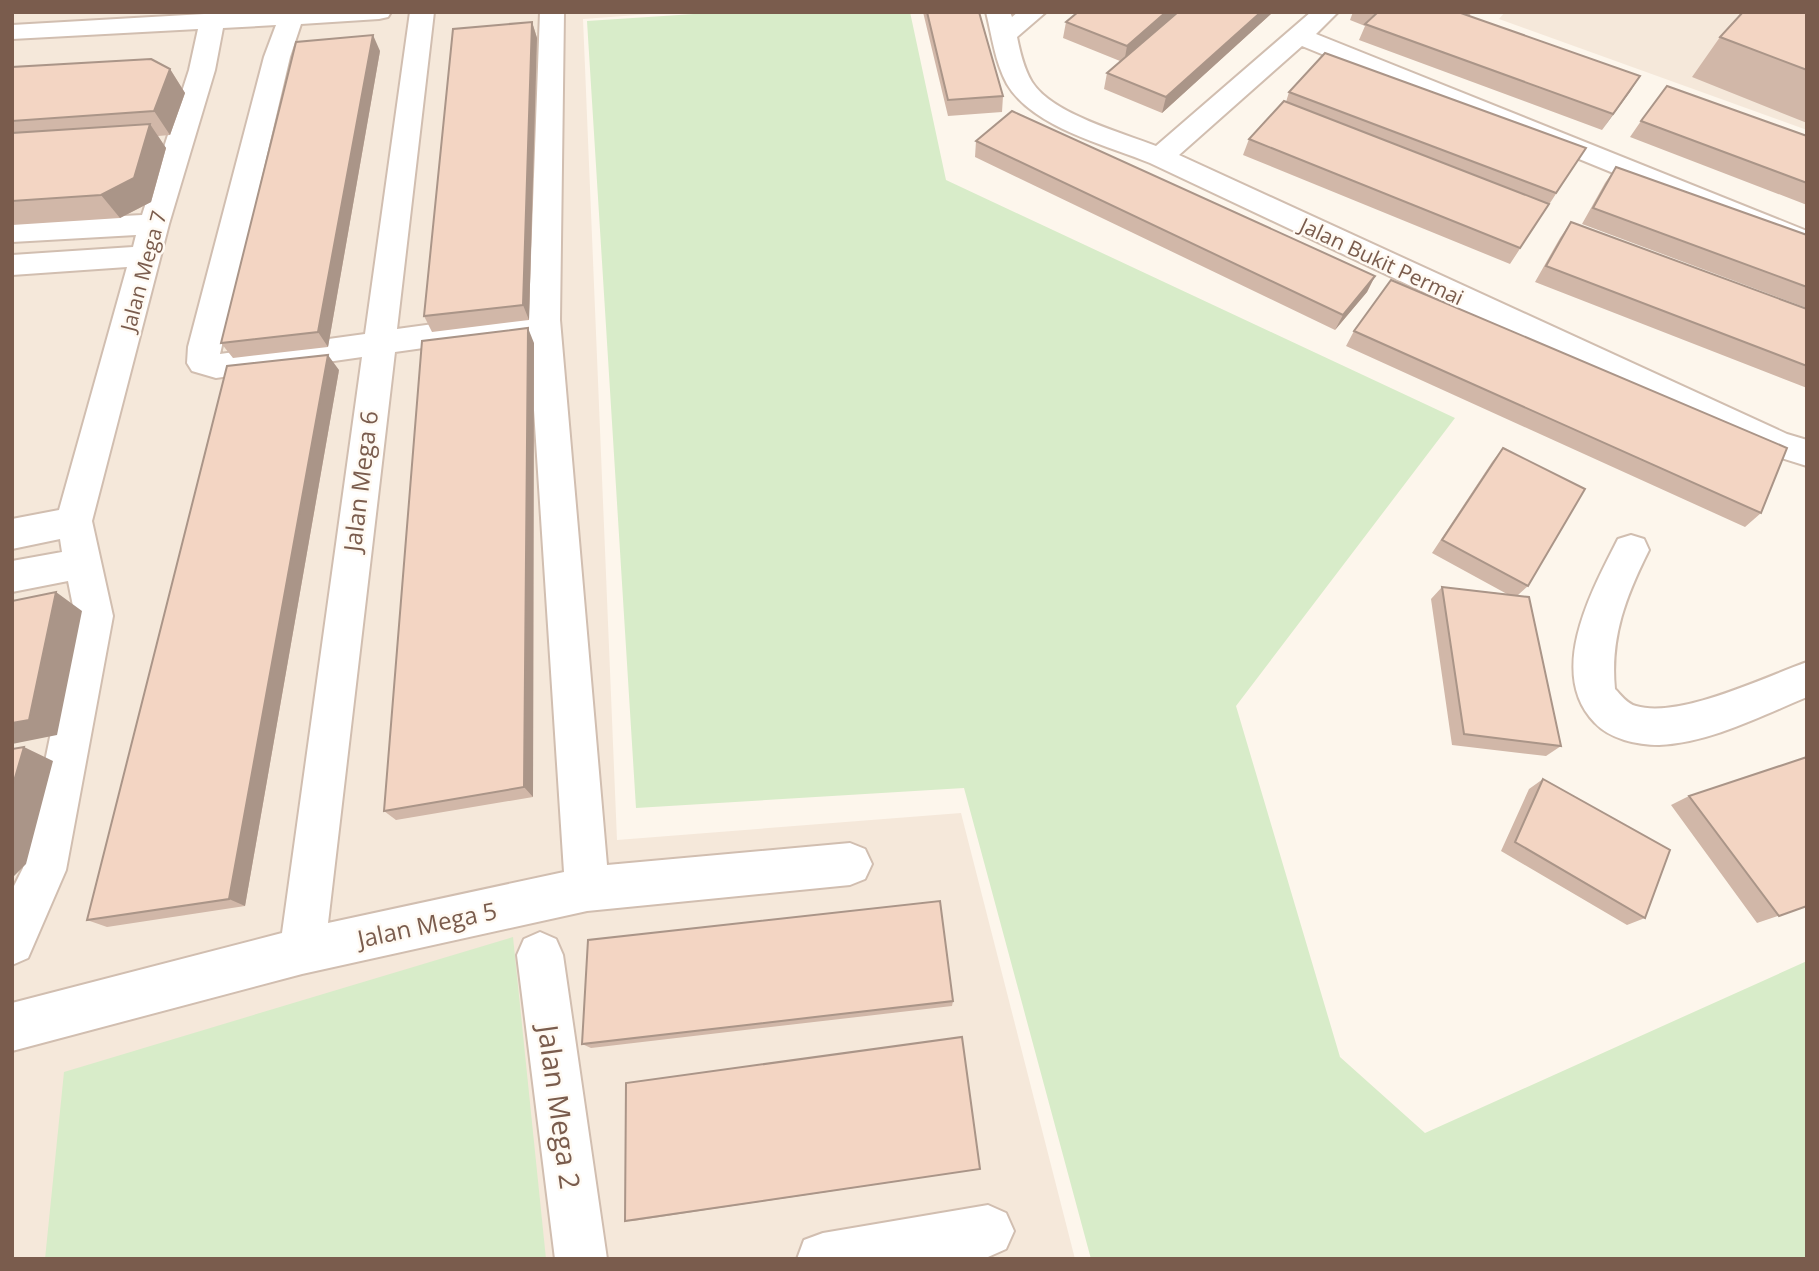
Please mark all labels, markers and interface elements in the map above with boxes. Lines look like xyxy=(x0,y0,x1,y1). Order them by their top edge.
street label: Jalan Mega 7 xyxy=(113,208,173,336)
street label: Jalan Bukit Permai xyxy=(1294,210,1468,311)
street label: Jalan Mega 6 xyxy=(335,409,385,555)
street label: Jalan Mega 5 xyxy=(352,893,500,955)
street label: Jalan Mega 2 xyxy=(529,1020,590,1191)

